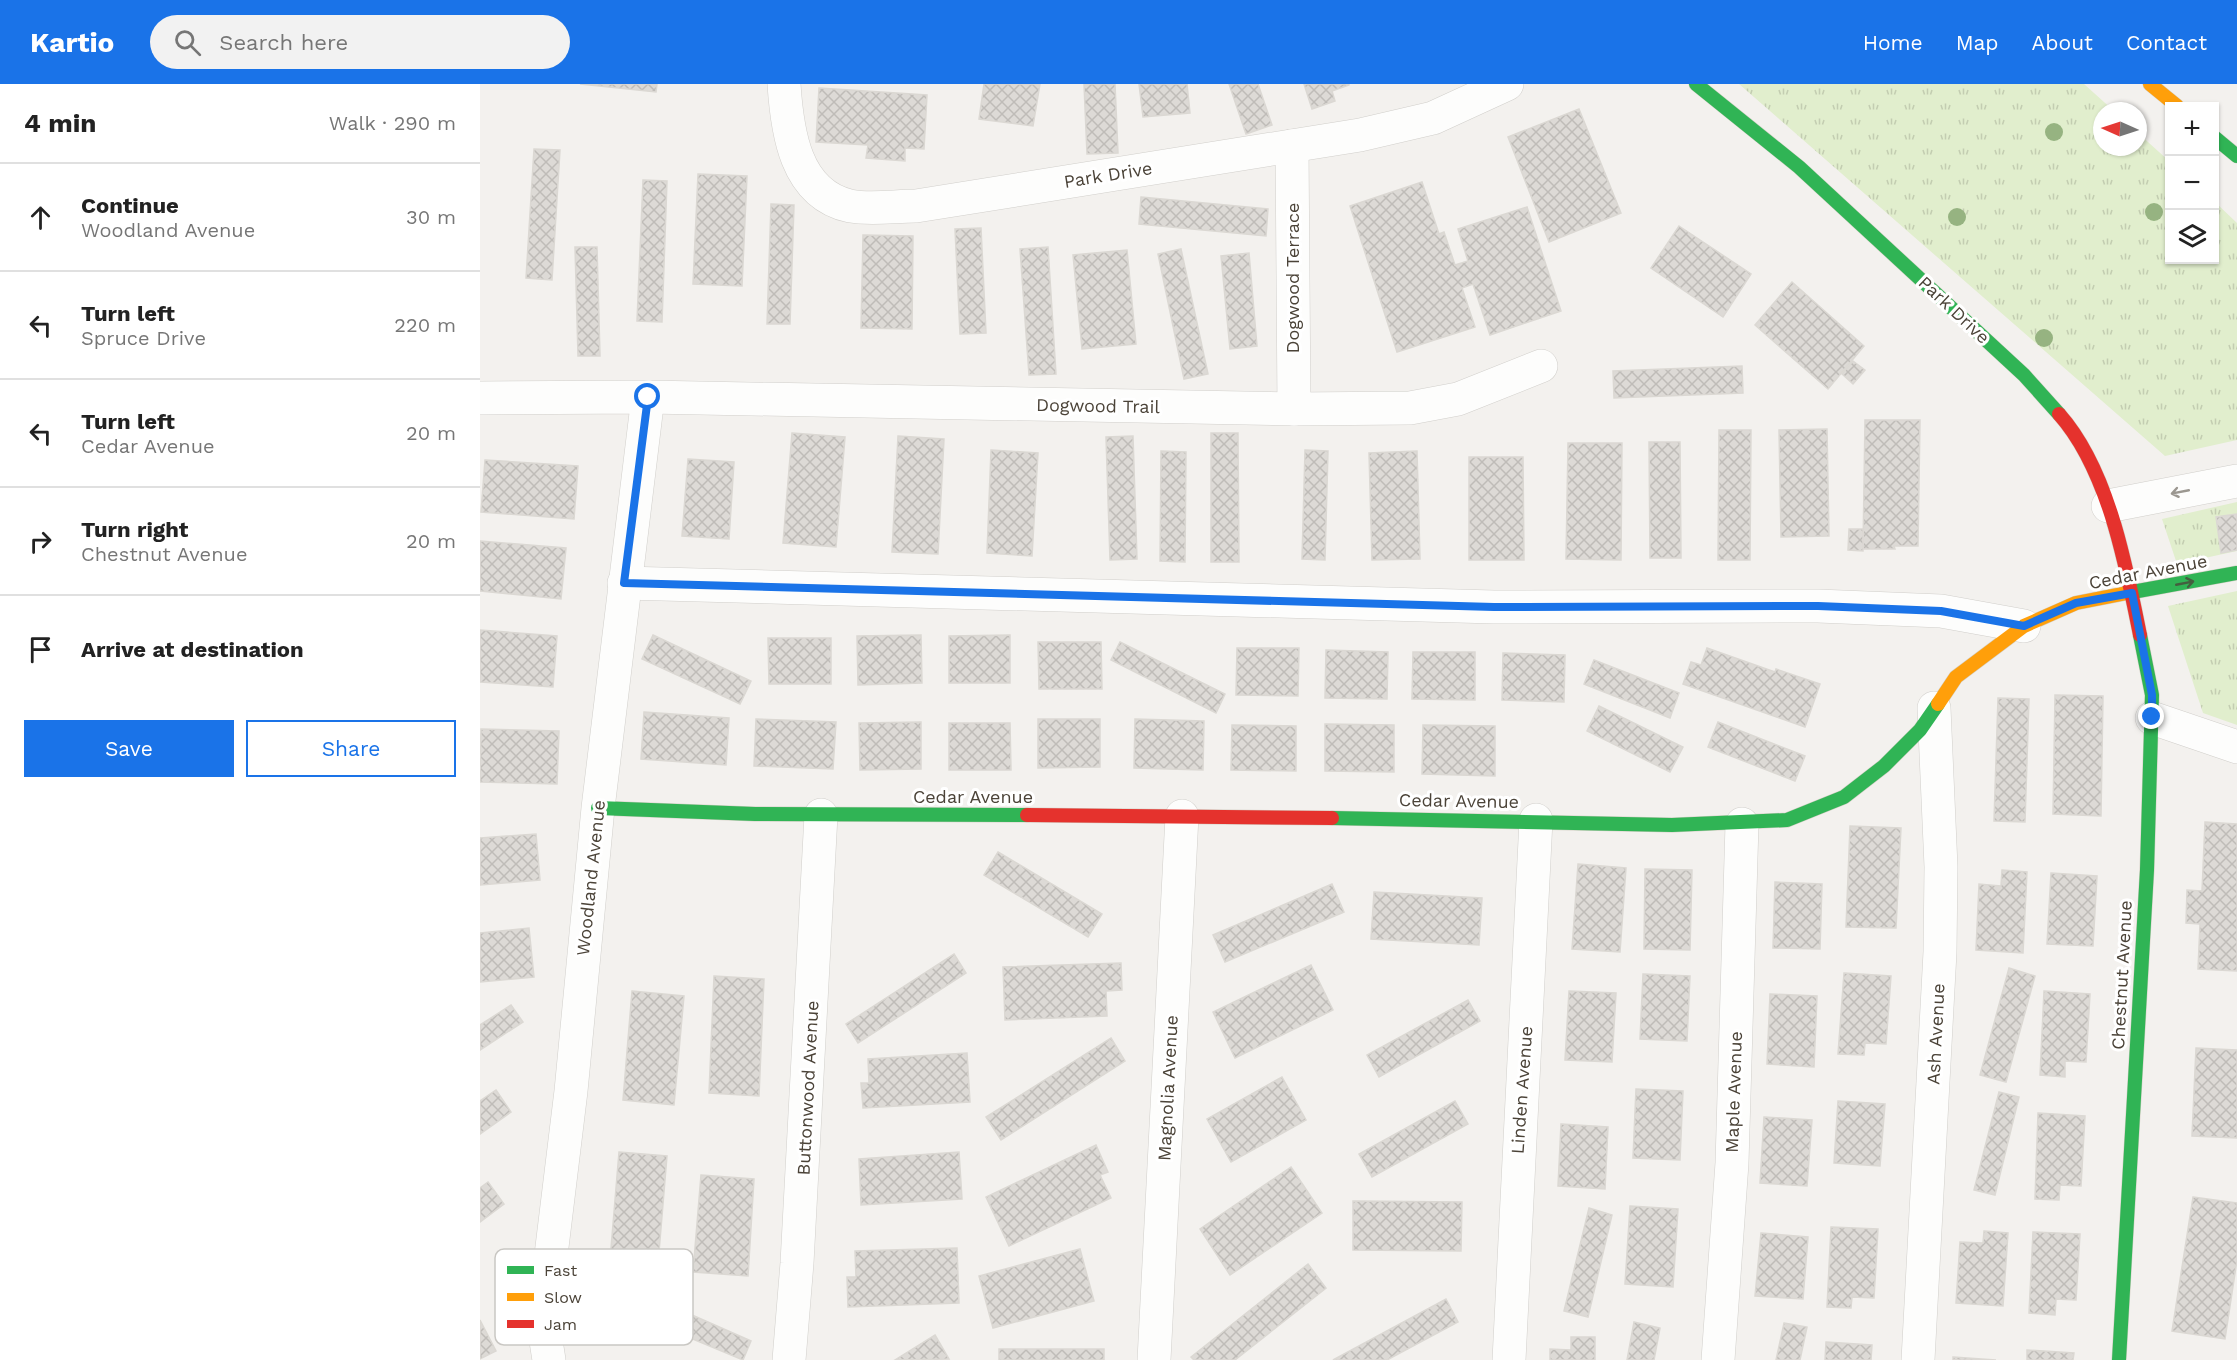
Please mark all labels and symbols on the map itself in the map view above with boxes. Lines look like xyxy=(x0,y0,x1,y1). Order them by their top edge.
north arrow xyxy=(2093,102,2147,156)
street label: Park Drive xyxy=(1062,157,1154,192)
street label: Dogwood Terrace xyxy=(1282,203,1303,353)
street label: Park Drive xyxy=(1915,272,1994,348)
route start xyxy=(634,383,660,409)
street label: Dogwood Trail xyxy=(1036,394,1161,417)
one-way arrow xyxy=(2170,487,2190,498)
street label: Cedar Avenue xyxy=(2087,550,2209,593)
one-way arrow xyxy=(2174,577,2194,588)
route end xyxy=(2138,703,2164,729)
street label: Cedar Avenue xyxy=(913,786,1033,807)
street label: Cedar Avenue xyxy=(1399,789,1519,812)
street label: Woodland Avenue xyxy=(572,799,609,957)
street label: Chestnut Avenue xyxy=(2107,900,2136,1050)
street label: Ash Avenue xyxy=(1922,983,1949,1085)
street label: Buttonwood Avenue xyxy=(792,1000,823,1176)
street label: Magnolia Avenue xyxy=(1153,1014,1182,1161)
street label: Linden Avenue xyxy=(1507,1025,1536,1155)
street label: Maple Avenue xyxy=(1721,1031,1746,1153)
legend xyxy=(495,1249,693,1345)
text: Fast xyxy=(544,1261,577,1280)
text: Slow xyxy=(544,1288,582,1307)
text: Jam xyxy=(544,1315,577,1334)

